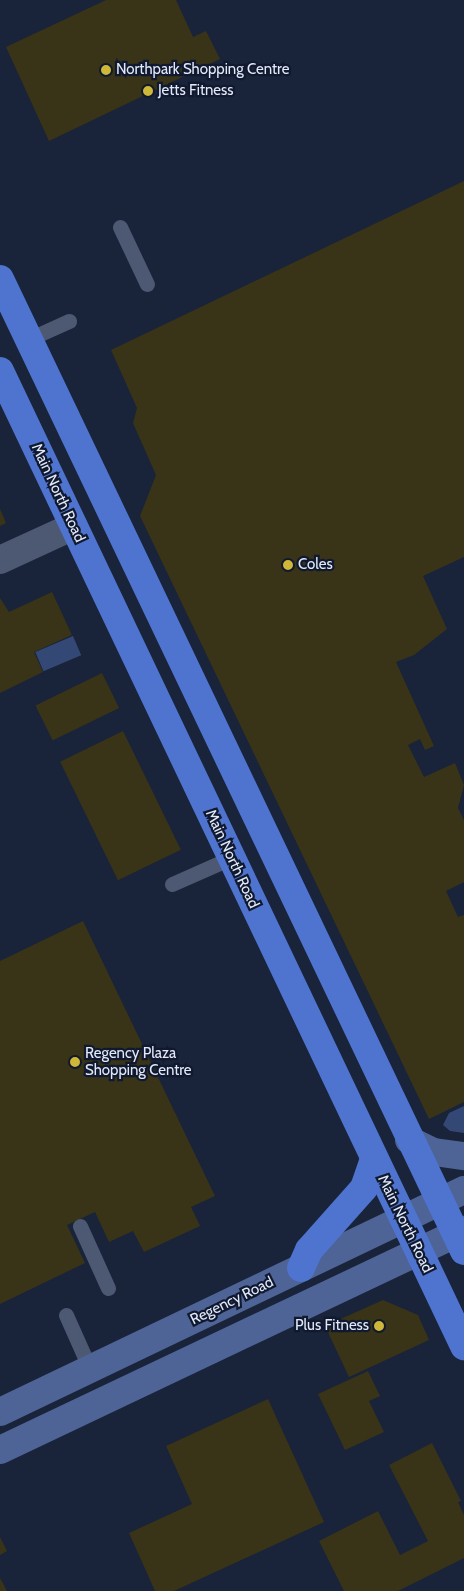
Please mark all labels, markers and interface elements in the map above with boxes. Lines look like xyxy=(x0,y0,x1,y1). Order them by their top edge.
place label: Northpark Shopping Centre xyxy=(116,61,289,79)
marker: Northpark Shopping Centre xyxy=(100,64,112,76)
place label: Jetts Fitness xyxy=(158,82,233,100)
marker: Jetts Fitness xyxy=(142,85,154,97)
street label: Main North Road xyxy=(27,441,89,545)
place label: Coles xyxy=(298,556,333,574)
marker: Coles xyxy=(282,559,294,571)
street label: Main North Road xyxy=(201,807,263,911)
place label: Regency Plaza Shopping Centre xyxy=(85,1044,191,1079)
marker: Regency Plaza Shopping Centre xyxy=(69,1056,81,1068)
street label: Main North Road xyxy=(374,1172,436,1276)
street label: Regency Road xyxy=(187,1273,277,1329)
place label: Plus Fitness xyxy=(295,1317,369,1335)
marker: Plus Fitness xyxy=(373,1320,385,1332)

